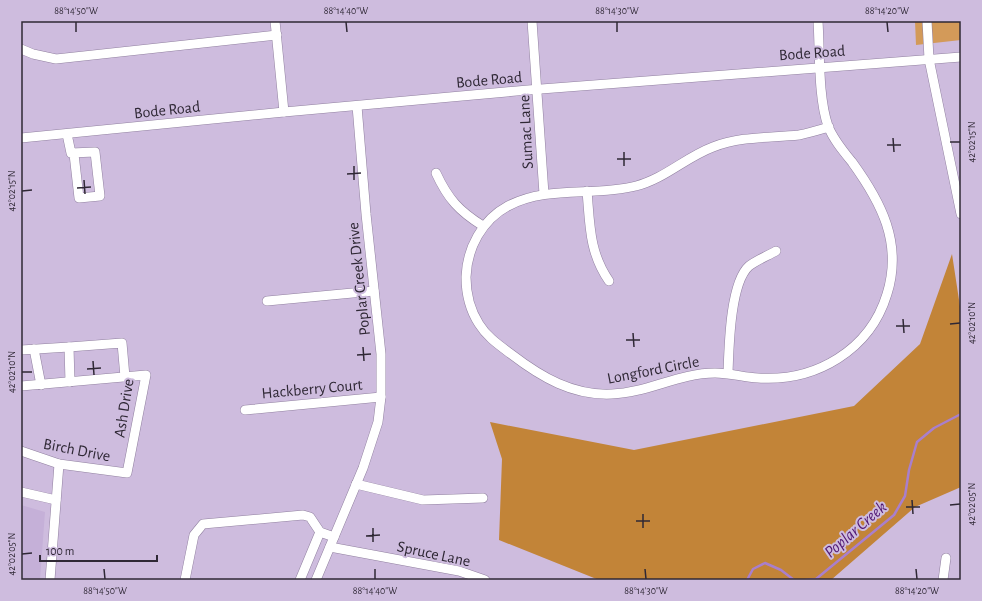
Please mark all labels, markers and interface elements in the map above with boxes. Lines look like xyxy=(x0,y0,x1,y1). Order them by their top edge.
text: 88°14'50"W xyxy=(54,6,98,16)
text: 88°14'40"W xyxy=(324,6,368,16)
text: 88°14'30"W xyxy=(595,6,639,16)
text: 88°14'20"W xyxy=(865,6,909,16)
street label: Bode Road xyxy=(778,43,846,63)
street label: Bode Road xyxy=(455,69,523,91)
street label: Sumac Lane xyxy=(516,95,536,169)
street label: Bode Road xyxy=(133,99,201,121)
text: 42°02'15"N xyxy=(967,121,977,163)
text: 42°02'15"N xyxy=(7,170,17,212)
street label: Poplar Creek Drive xyxy=(345,221,373,336)
text: 42°02'10"N xyxy=(967,302,977,344)
text: 42°02'10"N xyxy=(7,351,17,393)
street label: Longford Circle xyxy=(606,353,701,387)
street label: Hackberry Court xyxy=(261,377,363,402)
street label: Ash Drive xyxy=(111,378,137,439)
street label: Birch Drive xyxy=(42,436,112,464)
text: 42°02'05"N xyxy=(967,483,977,525)
water label: Poplar Creek xyxy=(821,498,890,562)
text: 42°02'05"N xyxy=(7,533,17,575)
scale bar xyxy=(40,537,157,563)
street label: Spruce Lane xyxy=(396,538,472,570)
text: 100 m xyxy=(46,545,74,557)
text: 88°14'50"W xyxy=(83,586,127,596)
text: 88°14'40"W xyxy=(353,586,397,596)
text: 88°14'30"W xyxy=(624,586,668,596)
text: 88°14'20"W xyxy=(895,586,939,596)

